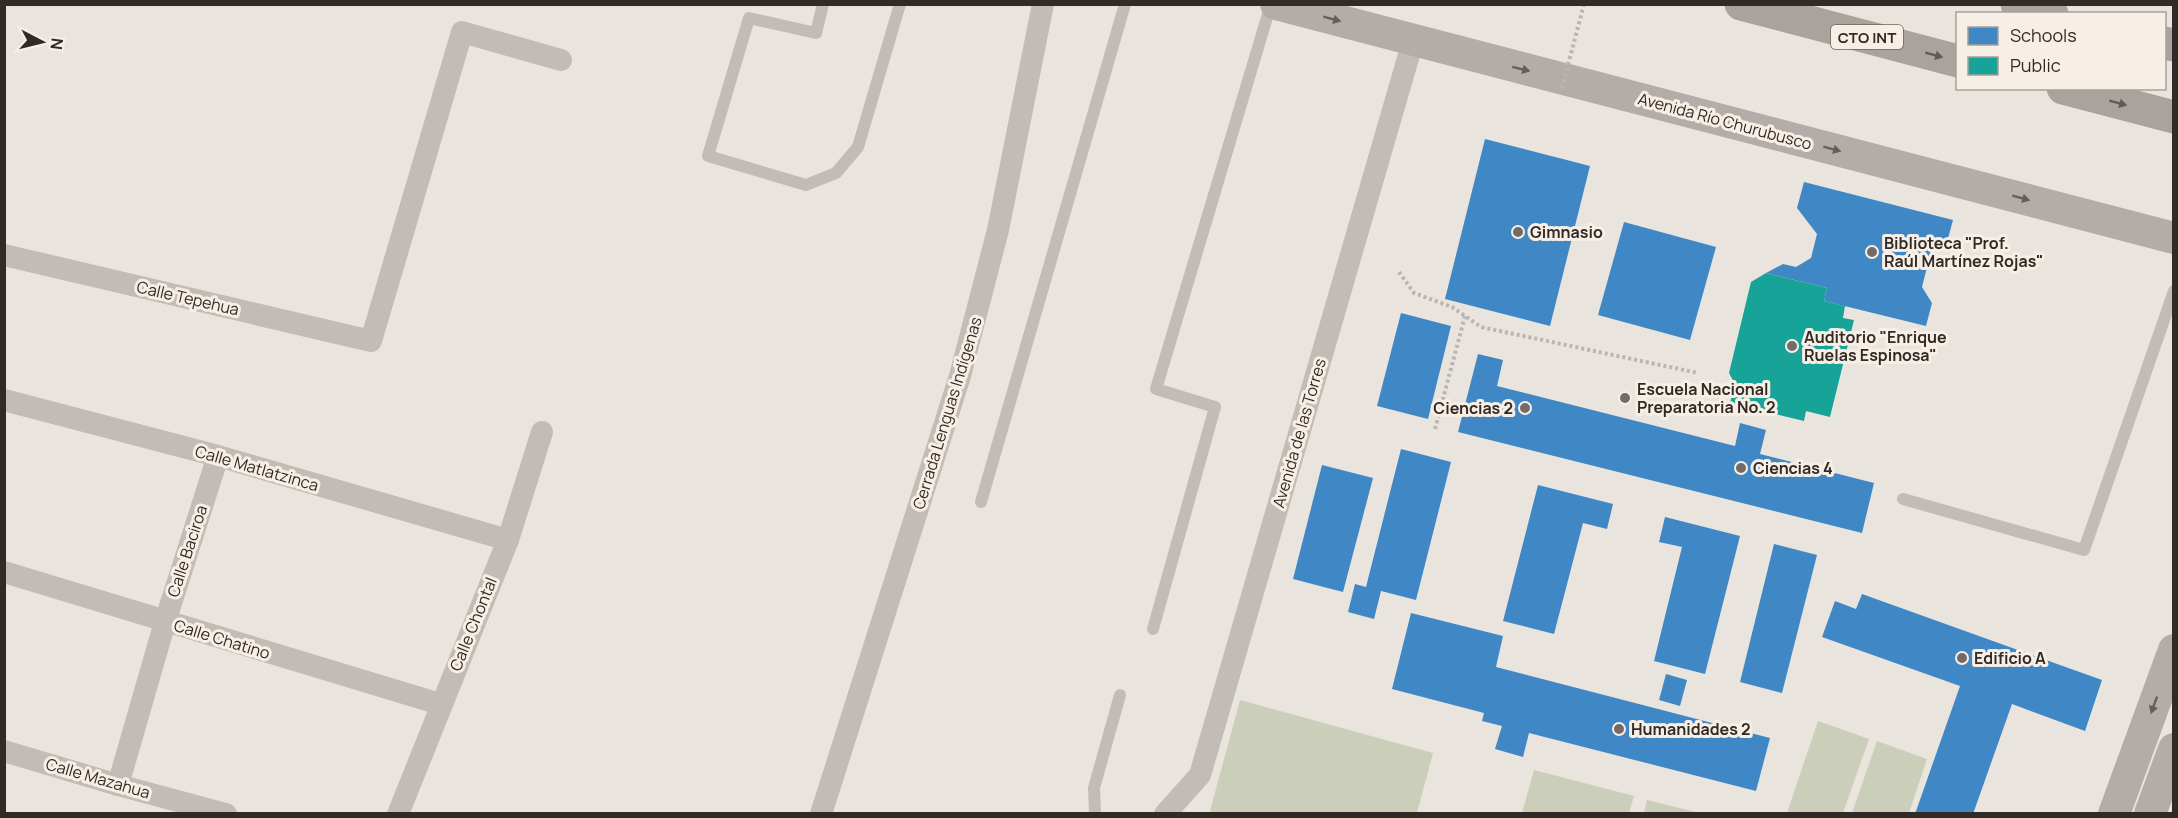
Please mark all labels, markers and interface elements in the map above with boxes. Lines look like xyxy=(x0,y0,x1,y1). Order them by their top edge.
north arrow xyxy=(12,12,72,72)
legend xyxy=(1956,12,2166,90)
one-way arrow xyxy=(1323,15,1342,25)
text: Schools xyxy=(2010,23,2077,47)
road number: CTO INT xyxy=(1831,25,1903,49)
text: N xyxy=(45,37,69,51)
one-way arrow xyxy=(1925,51,1943,60)
text: Public xyxy=(2010,53,2061,77)
one-way arrow xyxy=(1512,64,1530,74)
street label: Avenida Río Churubusco xyxy=(1636,87,1814,155)
one-way arrow xyxy=(2109,99,2127,108)
one-way arrow xyxy=(1823,145,1841,154)
one-way arrow xyxy=(2012,194,2030,203)
place label: Gimnasio xyxy=(1530,221,1603,243)
marker: Gimnasio xyxy=(1511,225,1525,239)
place label: Biblioteca "Prof. Raúl Martínez Rojas" xyxy=(1884,232,2044,272)
marker: Biblioteca "Prof. Raúl Martínez Rojas" xyxy=(1865,245,1879,259)
street label: Calle Tepehua xyxy=(135,276,241,320)
street label: Cerrada Lenguas Indígenas xyxy=(907,314,987,512)
place label: Auditorio "Enrique Ruelas Espinosa" xyxy=(1804,326,1947,366)
marker: Auditorio "Enrique Ruelas Espinosa" xyxy=(1785,339,1799,353)
street label: Avenida de las Torres xyxy=(1267,356,1331,510)
place label: Escuela Nacional Preparatoria No. 2 xyxy=(1637,378,1776,418)
marker: Escuela Nacional Preparatoria No. 2 xyxy=(1618,391,1632,405)
place label: Ciencias 2 xyxy=(1433,397,1513,419)
marker: Ciencias 2 xyxy=(1518,401,1532,415)
street label: Calle Matlatzinca xyxy=(193,440,321,496)
place label: Ciencias 4 xyxy=(1753,457,1833,479)
marker: Ciencias 4 xyxy=(1734,461,1748,475)
street label: Calle Baciroa xyxy=(162,502,212,600)
street label: Calle Chontal xyxy=(444,574,502,674)
street label: Calle Chatino xyxy=(171,614,273,664)
place label: Edificio A xyxy=(1974,647,2046,669)
marker: Edificio A xyxy=(1955,651,1969,665)
one-way arrow xyxy=(2148,697,2158,715)
place label: Humanidades 2 xyxy=(1631,718,1751,740)
marker: Humanidades 2 xyxy=(1612,722,1626,736)
street label: Calle Mazahua xyxy=(43,753,153,803)

